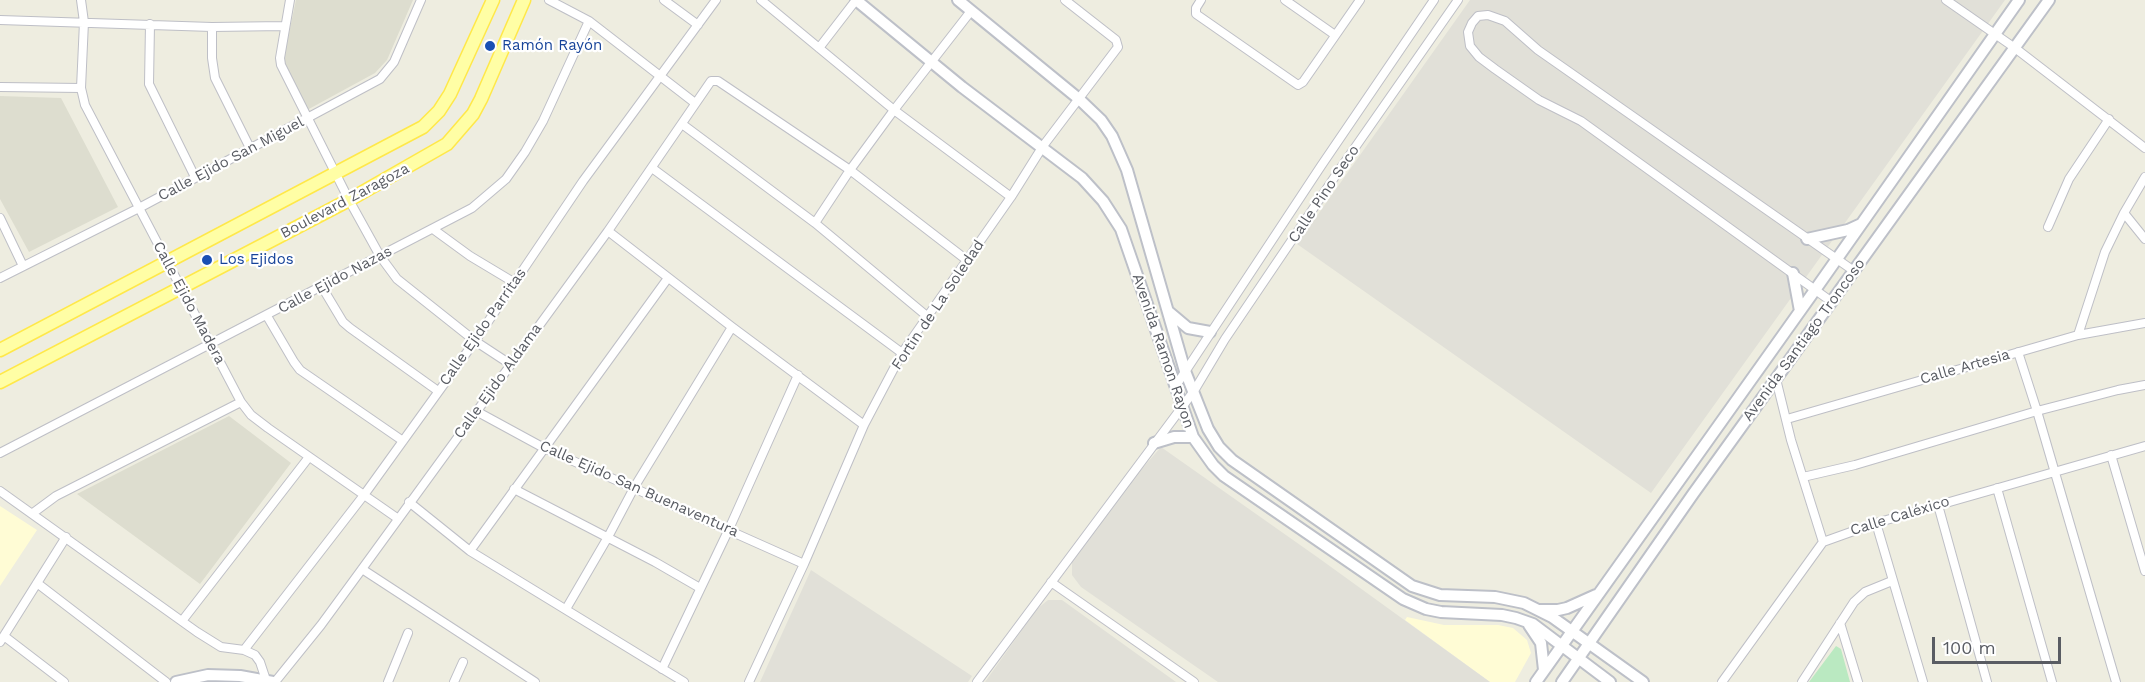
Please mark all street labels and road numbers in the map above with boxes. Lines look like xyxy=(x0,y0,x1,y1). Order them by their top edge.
street label: Calle Ejido San Miguel xyxy=(155,113,307,205)
street label: Calle Pino Seco xyxy=(1285,142,1363,246)
street label: Boulevard Zaragoza xyxy=(278,159,412,243)
street label: Fortin de La Soledad xyxy=(888,237,988,373)
street label: Calle Ejido Madera xyxy=(149,239,229,367)
street label: Calle Ejido Nazas xyxy=(275,242,395,318)
street label: Avenida Santiago Troncoso xyxy=(1739,255,1869,425)
street label: Calle Ejido Parritas xyxy=(436,265,530,389)
street label: Avenida Ramon Rayon xyxy=(1128,271,1198,431)
street label: Calle Ejido Aldama xyxy=(450,320,546,442)
street label: Calle Artesia xyxy=(1918,346,2012,388)
street label: Calle Ejido San Buenaventura xyxy=(537,437,741,541)
street label: Calle Caléxico xyxy=(1848,492,1952,540)

